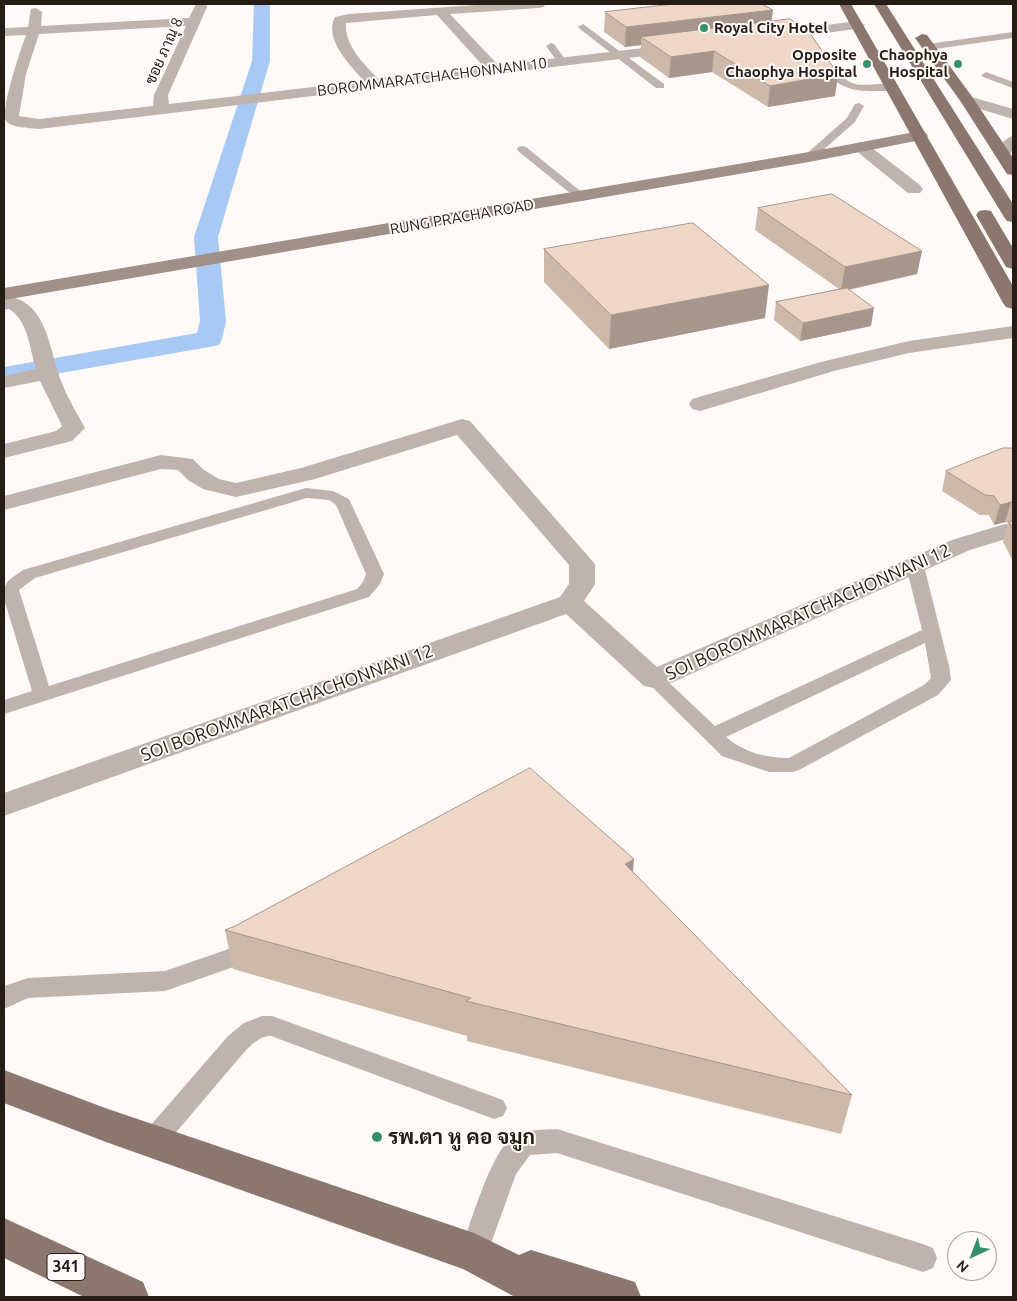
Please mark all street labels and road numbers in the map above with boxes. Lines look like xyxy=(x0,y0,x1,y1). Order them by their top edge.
street label: ซอย ภาณุ 8 xyxy=(141,15,187,87)
street label: BOROMMARATCHACHONNANI 10 xyxy=(316,54,548,100)
street label: RUNG PRACHA ROAD xyxy=(389,195,535,239)
street label: SOI BOROMMARATCHACHONNANI 12 xyxy=(662,539,954,685)
street label: SOI BOROMMARATCHACHONNANI 12 xyxy=(138,640,436,766)
road number: 341 xyxy=(47,1254,85,1280)

